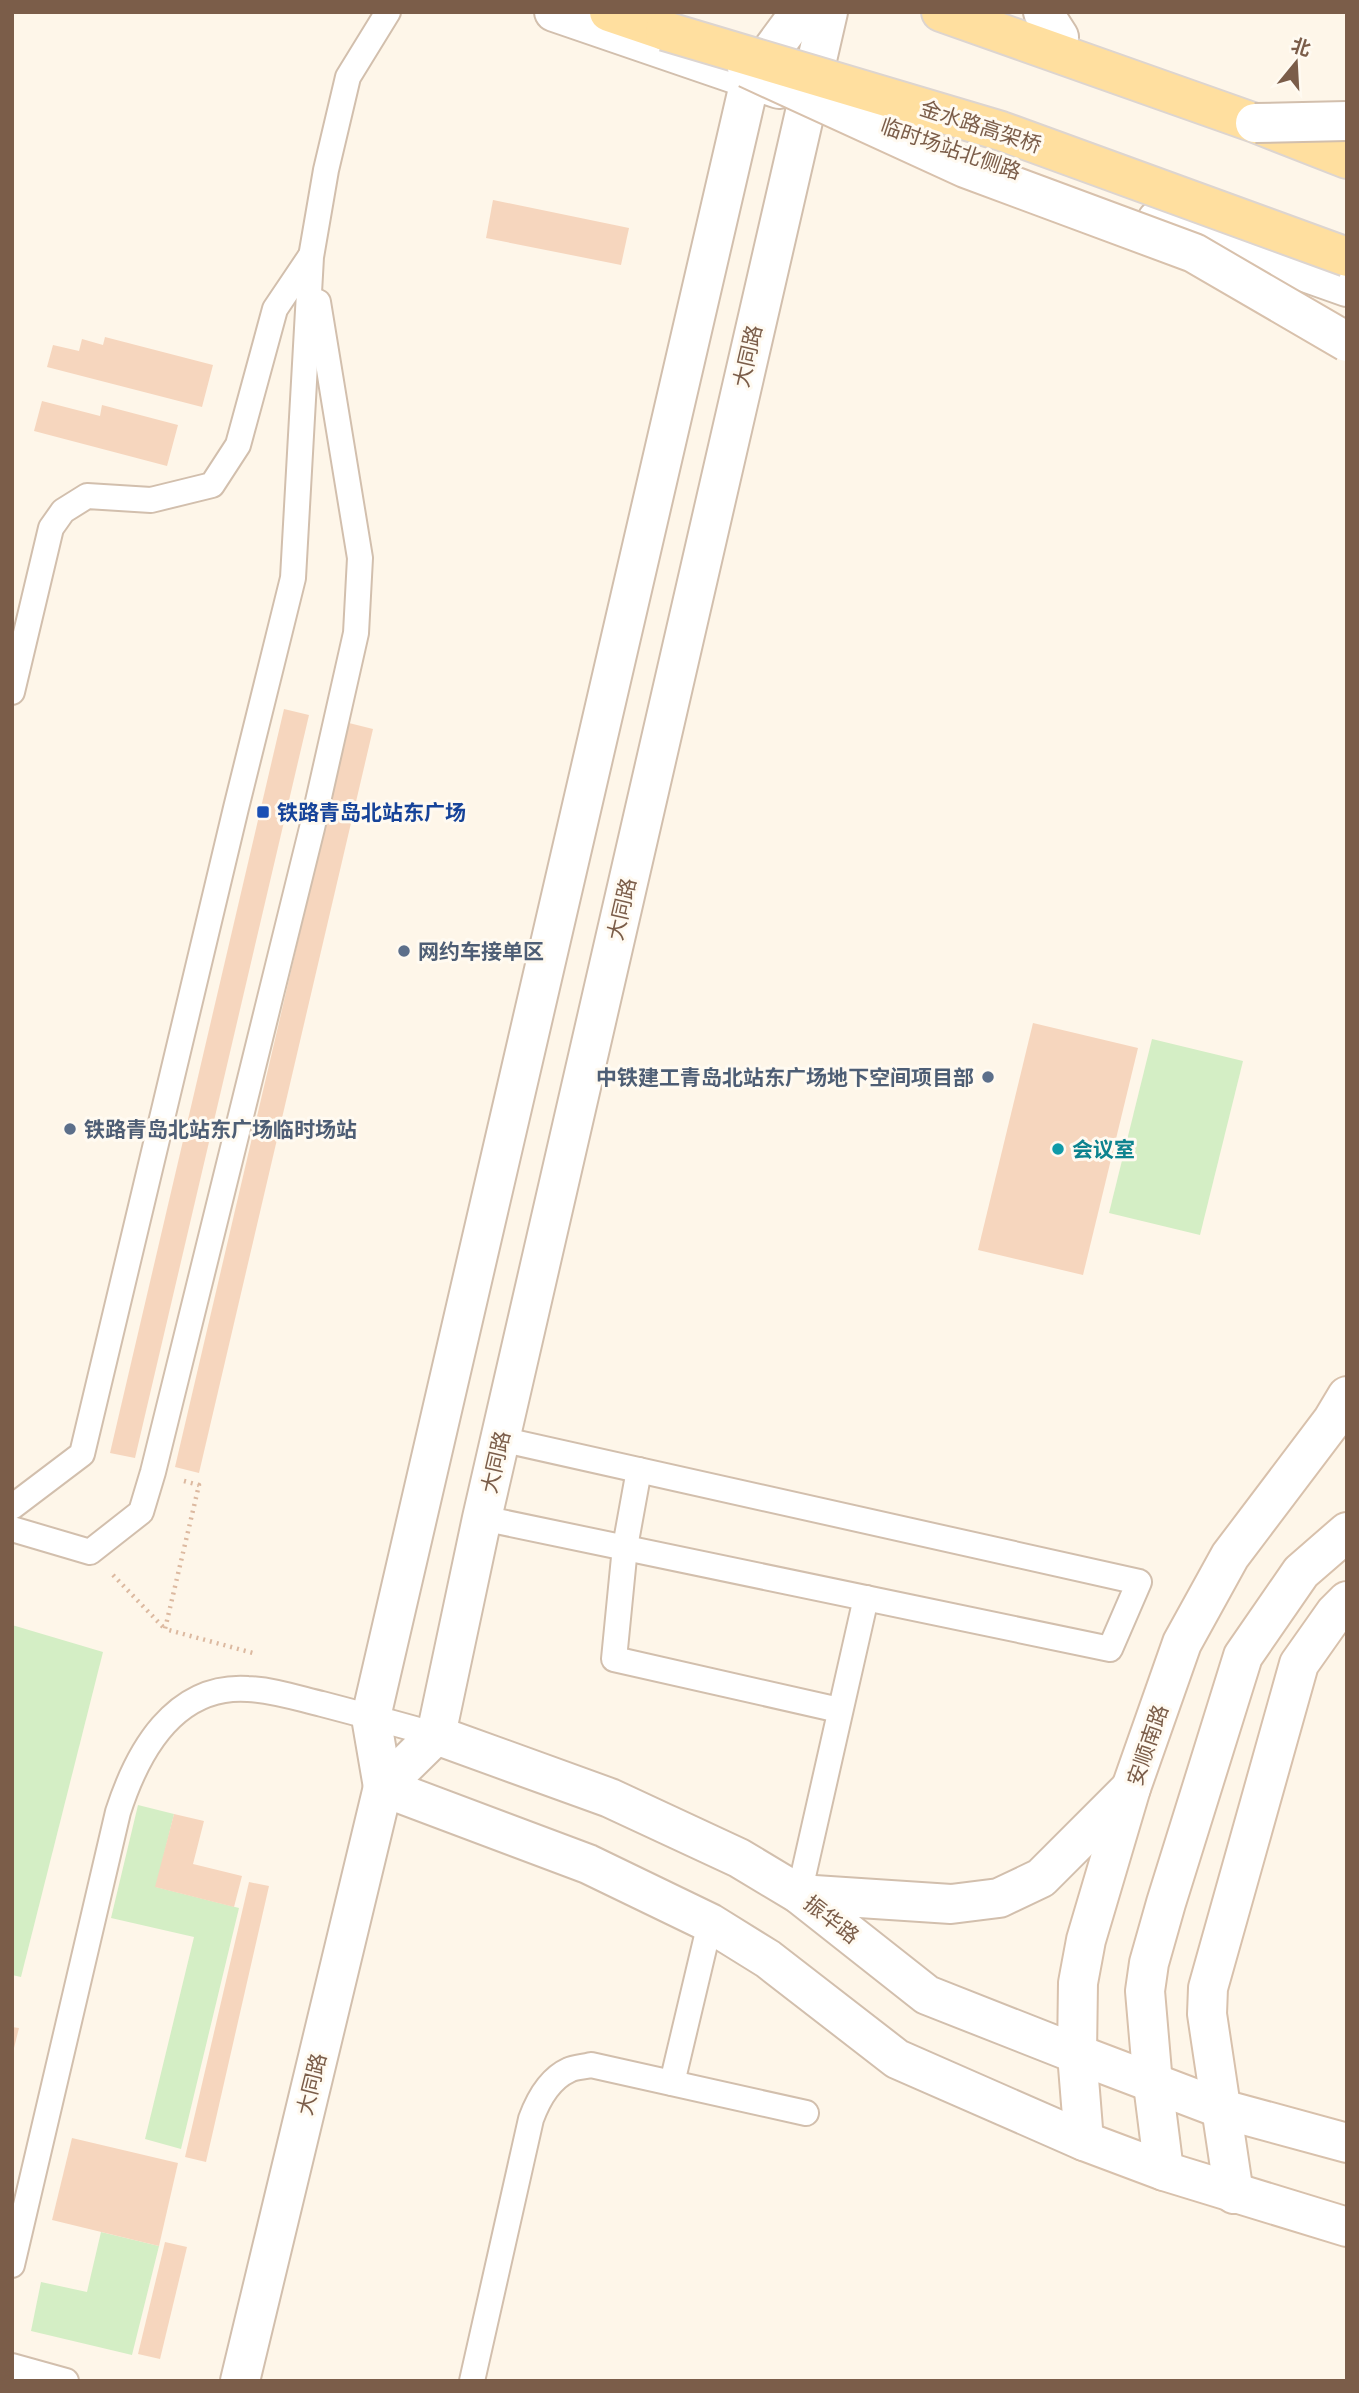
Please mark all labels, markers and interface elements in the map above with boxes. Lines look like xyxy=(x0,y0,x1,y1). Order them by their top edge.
north arrow xyxy=(1261,28,1331,98)
text: 北 xyxy=(1288,30,1315,63)
street label: 金水路高架桥 xyxy=(916,91,1046,161)
street label: 临时场站北侧路 xyxy=(876,109,1026,187)
street label: 大同路 xyxy=(724,322,770,390)
place label: 铁路青岛北站东广场 xyxy=(277,796,466,828)
marker: 铁路青岛北站东广场 xyxy=(255,804,271,820)
street label: 大同路 xyxy=(598,875,644,943)
place label: 网约车接单区 xyxy=(418,935,544,967)
marker: 网约车接单区 xyxy=(396,943,412,959)
place label: 中铁建工青岛北站东广场地下空间项目部 xyxy=(596,1061,974,1093)
marker: 中铁建工青岛北站东广场地下空间项目部 xyxy=(980,1069,996,1085)
place label: 铁路青岛北站东广场临时场站 xyxy=(84,1113,357,1145)
marker: 铁路青岛北站东广场临时场站 xyxy=(62,1121,78,1137)
place label: 会议室 xyxy=(1072,1133,1135,1165)
marker: 会议室 xyxy=(1050,1141,1066,1157)
street label: 大同路 xyxy=(472,1428,518,1496)
street label: 安顺南路 xyxy=(1118,1700,1176,1790)
street label: 振华路 xyxy=(797,1887,867,1951)
street label: 大同路 xyxy=(288,2050,334,2118)

